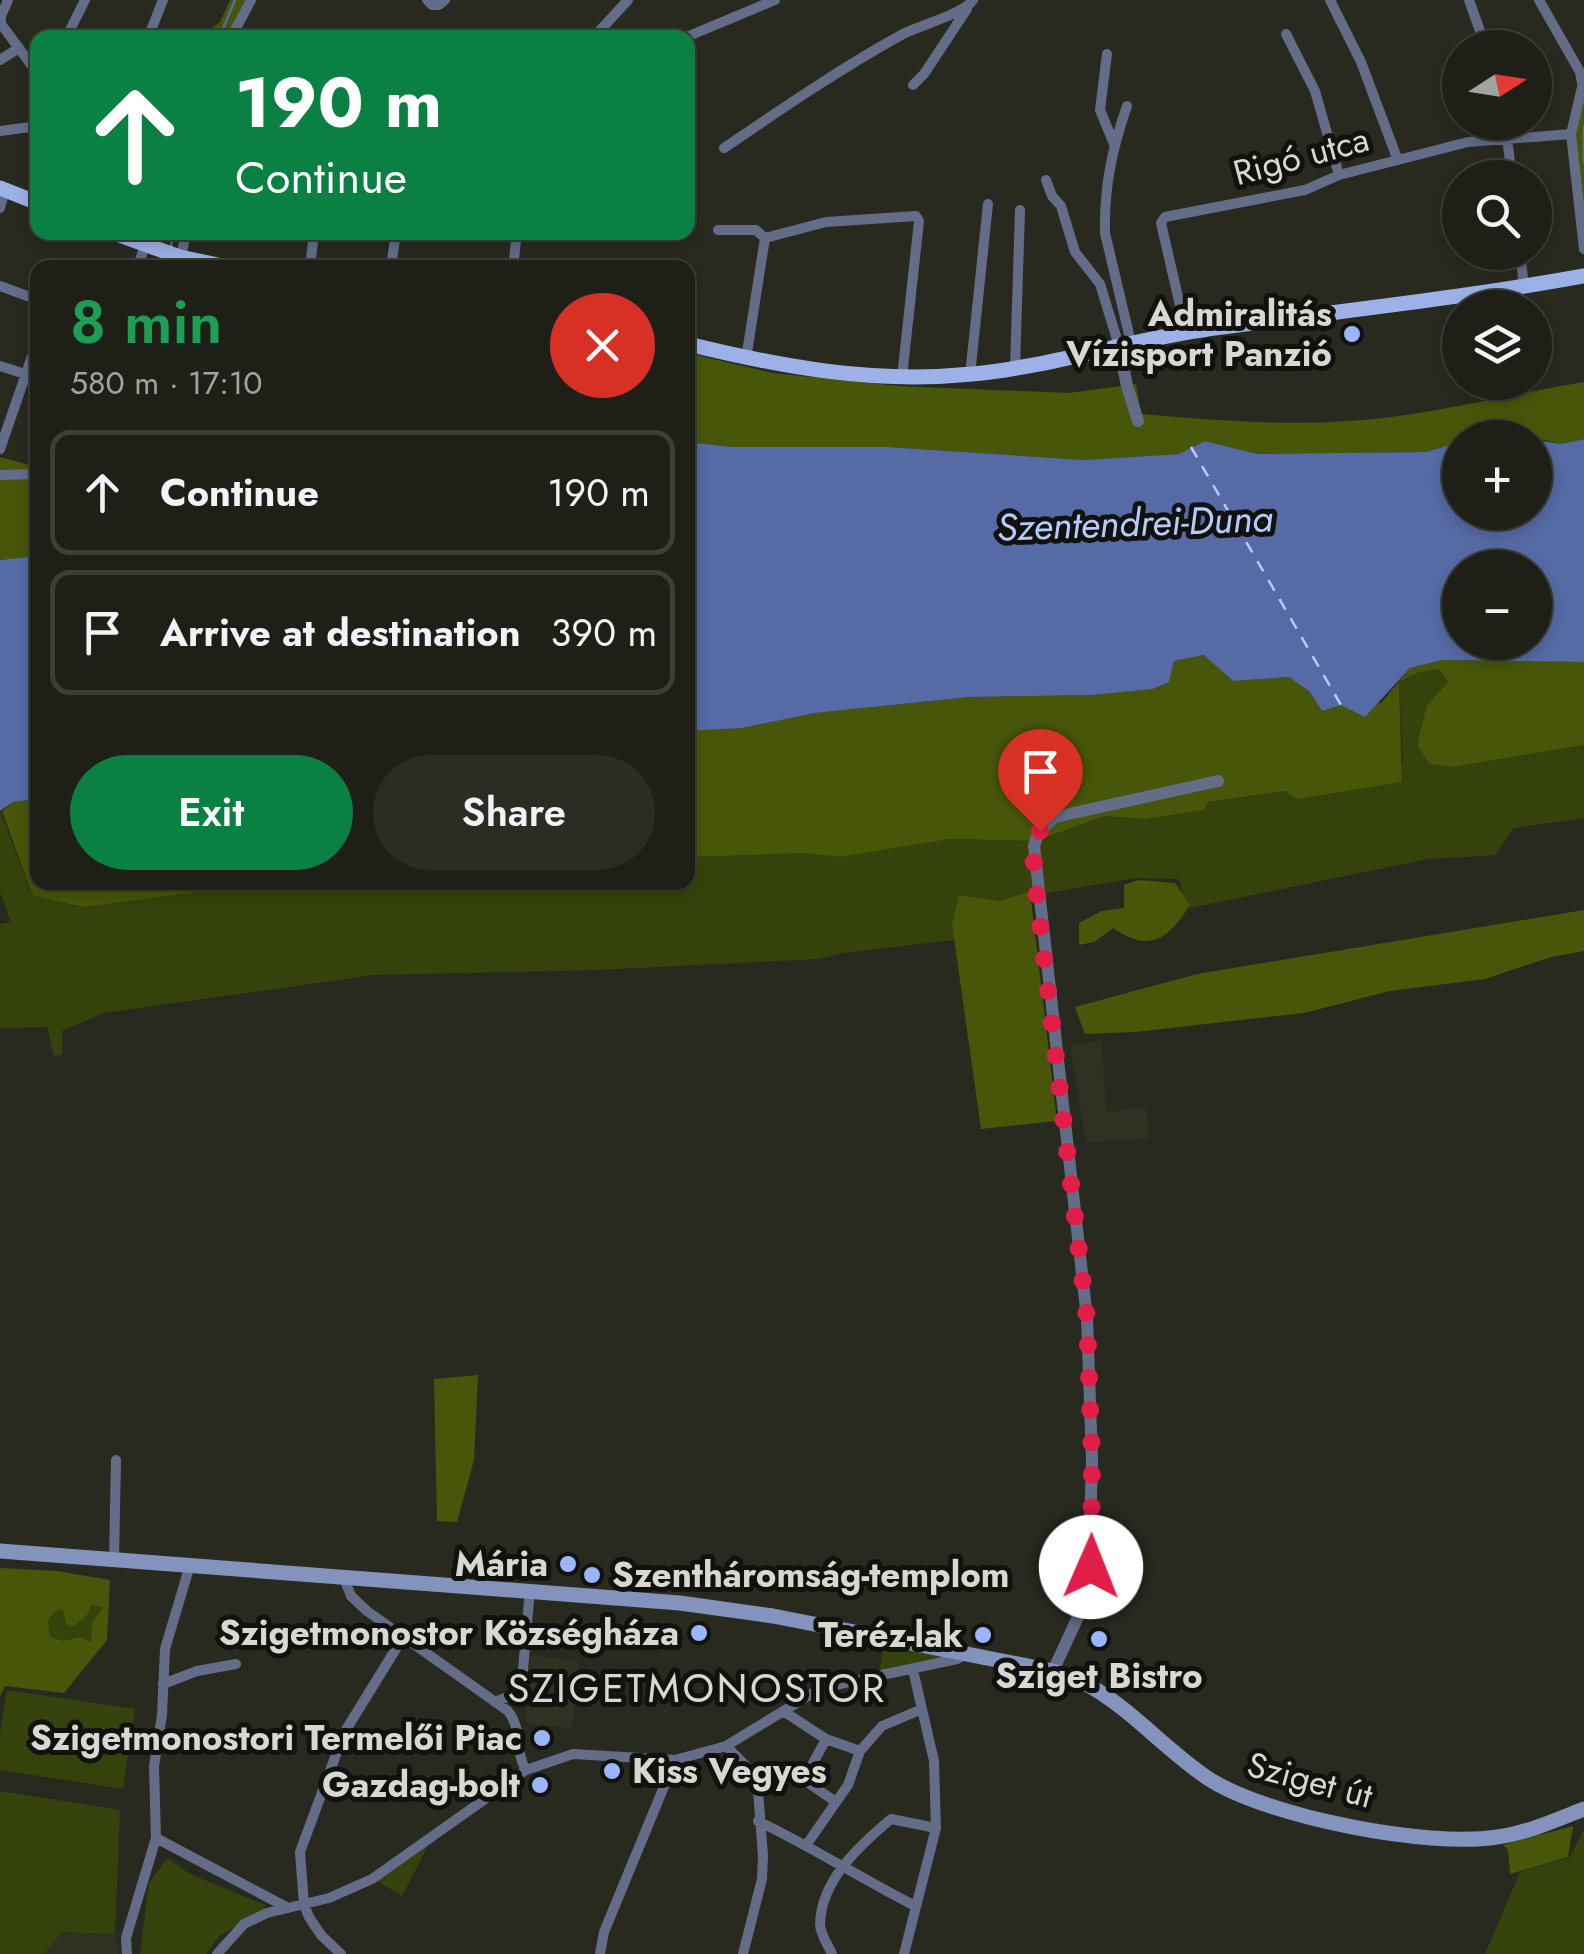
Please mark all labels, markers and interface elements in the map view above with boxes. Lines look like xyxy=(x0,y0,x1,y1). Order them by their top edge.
north arrow xyxy=(1442,30,1552,140)
map controls xyxy=(1442,30,1552,660)
text: 190 m xyxy=(235,52,442,153)
icon: ahead xyxy=(70,70,200,200)
street label: Rigó utca xyxy=(1228,114,1374,198)
text: Continue xyxy=(235,145,407,210)
button: search xyxy=(1442,160,1552,270)
text: 8 min xyxy=(70,279,222,366)
place label: Admiralitás Vízisport Panzió xyxy=(1065,289,1332,379)
button: layers xyxy=(1442,290,1552,400)
button: close xyxy=(550,293,655,398)
marker: Admiralitás Vízisport Panzió xyxy=(1341,323,1363,345)
text: 580 m · 17:10 xyxy=(70,360,262,406)
button: + xyxy=(1442,420,1552,530)
icon: ahead xyxy=(75,465,130,520)
text: Continue xyxy=(160,465,319,520)
text: 190 m xyxy=(547,465,650,520)
water label: Szentendrei-Duna xyxy=(996,490,1274,555)
button: − xyxy=(1442,550,1552,660)
icon: arrive xyxy=(75,605,130,660)
text: Arrive at destination xyxy=(160,605,521,660)
text: 390 m xyxy=(551,605,657,660)
pin xyxy=(998,729,1083,832)
icon: arrive xyxy=(1013,744,1068,799)
button: Exit xyxy=(70,755,353,870)
button: Share xyxy=(373,755,655,870)
position arrow xyxy=(1039,1515,1143,1619)
place label: Mária xyxy=(455,1539,548,1589)
place label: Szentháromság-templom xyxy=(612,1550,1010,1600)
marker: Mária xyxy=(557,1553,579,1575)
marker: Szentháromság-templom xyxy=(581,1564,603,1586)
place label: Szigetmonostor Községháza xyxy=(219,1608,679,1658)
place label: Teréz-lak xyxy=(818,1610,963,1660)
marker: Szigetmonostor Községháza xyxy=(688,1622,710,1644)
marker: Teréz-lak xyxy=(972,1624,994,1646)
marker: Sziget Bistro xyxy=(1088,1628,1110,1650)
place label: Sziget Bistro xyxy=(995,1651,1203,1701)
district label: SZIGETMONOSTOR xyxy=(507,1659,887,1717)
place label: Szigetmonostori Termelői Piac xyxy=(30,1713,522,1763)
marker: Szigetmonostori Termelői Piac xyxy=(531,1727,553,1749)
street label: Sziget út xyxy=(1242,1739,1379,1821)
place label: Kiss Vegyes xyxy=(632,1746,827,1796)
place label: Gazdag-bolt xyxy=(322,1760,520,1810)
marker: Kiss Vegyes xyxy=(601,1760,623,1782)
marker: Gazdag-bolt xyxy=(529,1774,551,1796)

